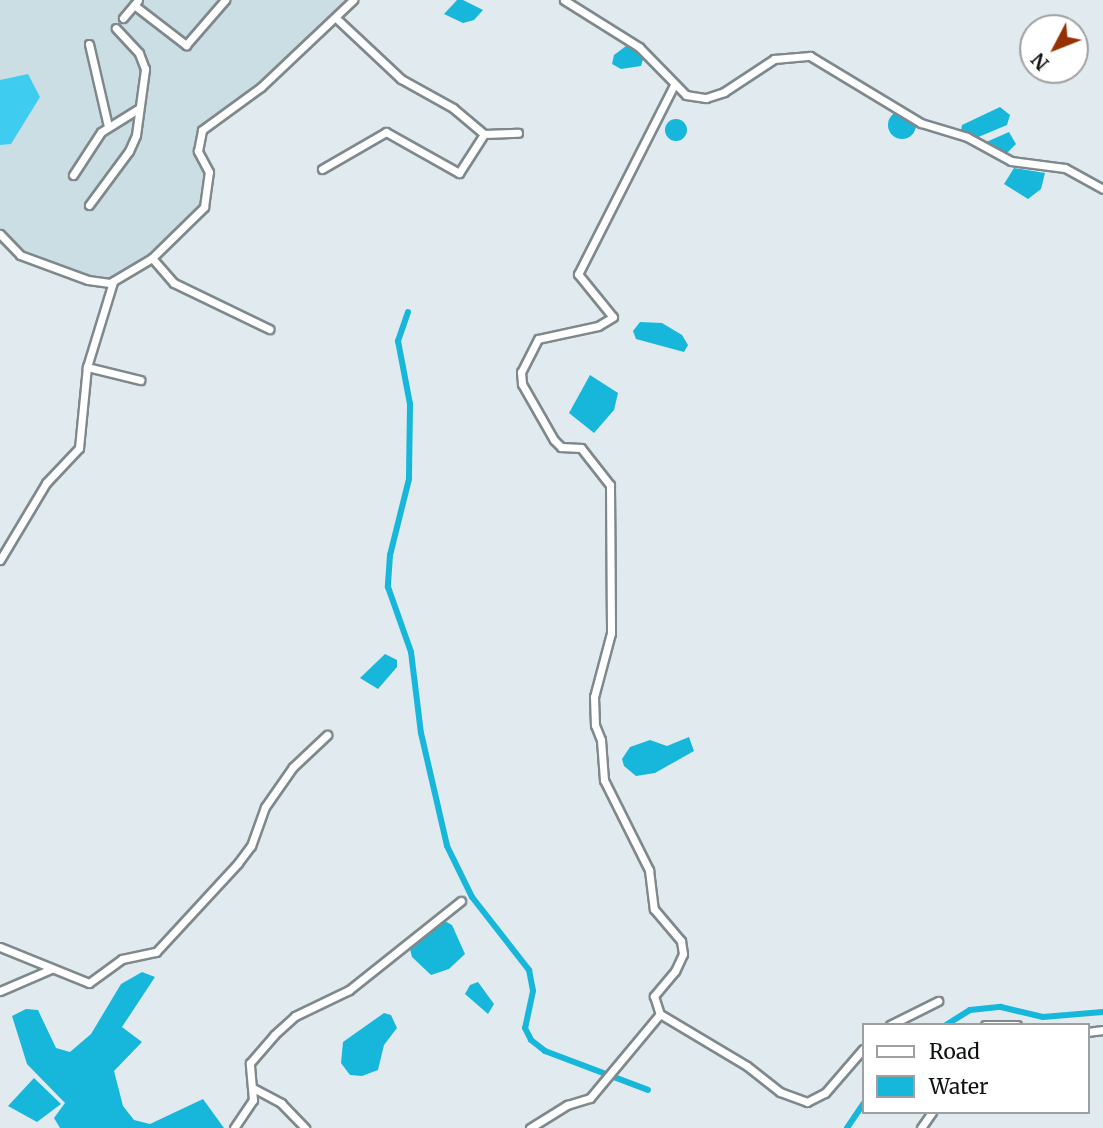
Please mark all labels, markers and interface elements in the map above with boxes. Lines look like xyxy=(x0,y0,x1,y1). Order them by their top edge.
north arrow xyxy=(1019,14,1089,84)
text: N xyxy=(1026,48,1054,75)
legend xyxy=(862,1023,1089,1114)
text: Road xyxy=(929,1038,980,1065)
text: Water xyxy=(929,1073,988,1100)

